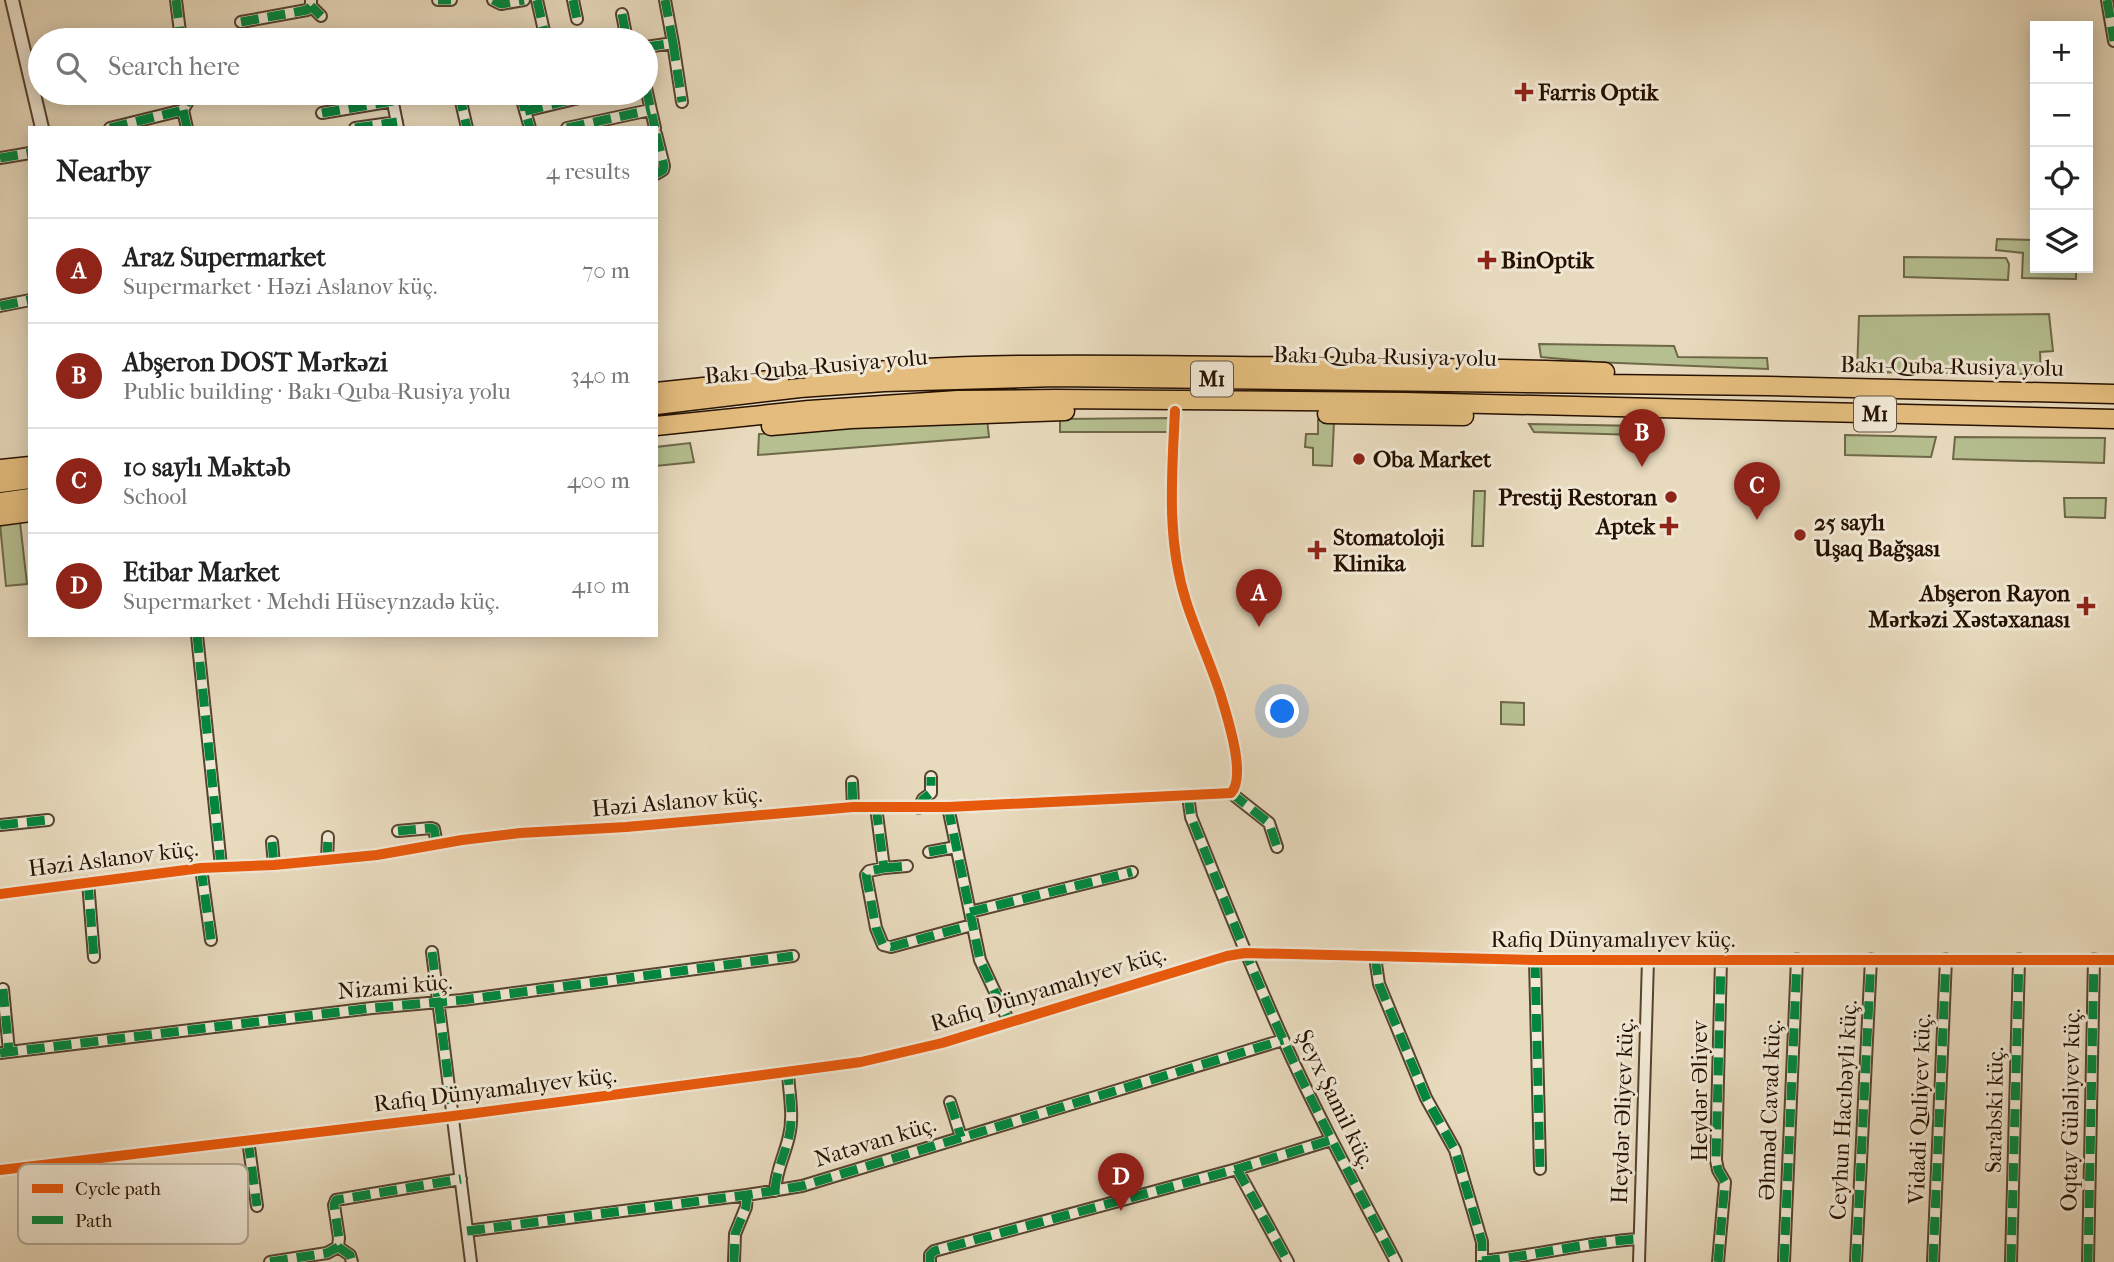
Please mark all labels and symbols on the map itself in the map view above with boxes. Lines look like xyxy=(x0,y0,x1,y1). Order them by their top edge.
place label: Farris Optik xyxy=(1537,79,1660,106)
marker: Farris Optik xyxy=(1516,84,1532,100)
place label: BinOptik xyxy=(1501,247,1595,274)
marker: BinOptik xyxy=(1479,252,1495,268)
street label: Bakı-Quba-Rusiya yolu xyxy=(1273,341,1497,372)
street label: Bakı-Quba-Rusiya yolu xyxy=(703,343,929,390)
street label: Bakı-Quba-Rusiya yolu xyxy=(1840,351,2064,382)
road number: M1 xyxy=(1191,362,1233,396)
road number: M1 xyxy=(1854,396,1896,432)
pin: B xyxy=(1619,409,1665,467)
place label: Oba Market xyxy=(1373,446,1492,473)
marker: Oba Market xyxy=(1351,451,1367,467)
pin: C xyxy=(1734,462,1780,520)
place label: Prestij Restoran xyxy=(1498,484,1658,511)
marker: Prestij Restoran xyxy=(1663,489,1679,505)
place label: 25 saylı Uşaq Bağşası xyxy=(1813,509,1940,562)
place label: Aptek xyxy=(1594,513,1656,540)
marker: Aptek xyxy=(1661,518,1677,534)
place label: Stomatoloji Klinika xyxy=(1333,524,1445,577)
marker: 25 saylı Uşaq Bağşası xyxy=(1792,527,1808,543)
marker: Stomatoloji Klinika xyxy=(1307,540,1327,560)
pin: A xyxy=(1236,569,1282,627)
place label: Abşeron Rayon Mərkəzi Xəstəxanası xyxy=(1868,580,2071,633)
marker: Abşeron Rayon Mərkəzi Xəstəxanası xyxy=(2076,596,2096,616)
your location xyxy=(1265,694,1299,728)
street label: Həzi Aslanov küç. xyxy=(591,781,763,822)
street label: Həzi Aslanov küç. xyxy=(27,835,200,882)
street label: Rafiq Dünyamalıyev küç. xyxy=(1491,926,1735,953)
street label: Rafiq Dünyamalıyev küç. xyxy=(927,940,1169,1037)
street label: Nizami küç. xyxy=(337,968,454,1005)
street label: Ceyhun Hacıbəyli küç. xyxy=(1824,999,1863,1221)
street label: Oqtay Güləliyev küç. xyxy=(2055,1008,2086,1212)
street label: Vidadi Quliyev küç. xyxy=(1903,1013,1936,1206)
street label: Heydər Əliyev küç. xyxy=(1606,1018,1639,1204)
street label: Heydər Əliyev xyxy=(1686,1019,1713,1162)
street label: Əhməd Cavad küç. xyxy=(1753,1019,1786,1201)
street label: Şeyx Şamil küç. xyxy=(1290,1025,1381,1173)
street label: Sarabski küç. xyxy=(1980,1047,2009,1173)
street label: Rafiq Dünyamalıyev küç. xyxy=(372,1061,618,1118)
street label: Natəvan küç. xyxy=(811,1110,939,1173)
pin: D xyxy=(1098,1153,1144,1211)
legend xyxy=(18,1164,248,1244)
text: Cycle path xyxy=(75,1178,161,1200)
text: Path xyxy=(75,1210,113,1232)

